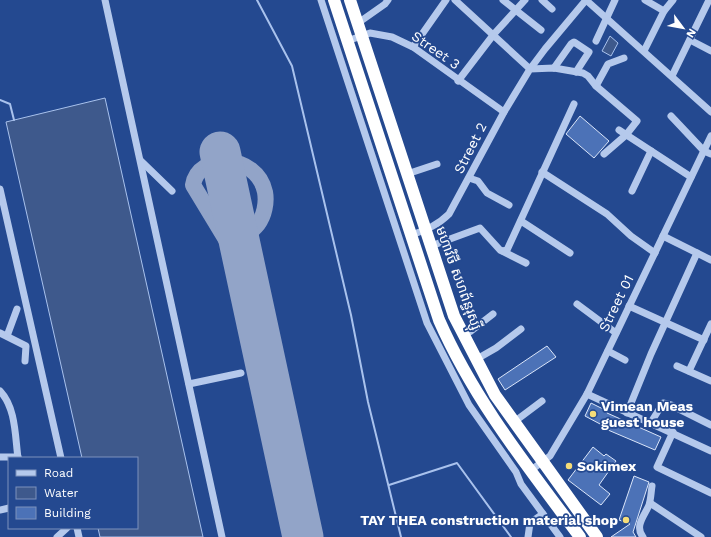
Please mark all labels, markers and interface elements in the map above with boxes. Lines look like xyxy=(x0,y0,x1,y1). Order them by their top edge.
north arrow xyxy=(663,8,703,48)
text: N xyxy=(683,26,699,40)
street label: Street 3 xyxy=(409,28,463,72)
street label: Street 2 xyxy=(450,120,490,176)
street label: មហាវិថី សហព័ន្ធរុស្ស៊ី xyxy=(429,224,486,333)
street label: Street 01 xyxy=(595,272,637,334)
place label: Vimean Meas guest house xyxy=(601,398,694,430)
marker: Vimean Meas guest house xyxy=(588,409,598,419)
legend xyxy=(8,457,138,529)
place label: Sokimex xyxy=(577,458,637,474)
marker: Sokimex xyxy=(564,461,574,471)
text: Road xyxy=(44,466,73,480)
text: Water xyxy=(44,486,79,500)
text: Building xyxy=(44,506,91,520)
place label: TAY THEA construction material shop xyxy=(360,512,618,528)
marker: TAY THEA construction material shop xyxy=(621,515,631,525)

